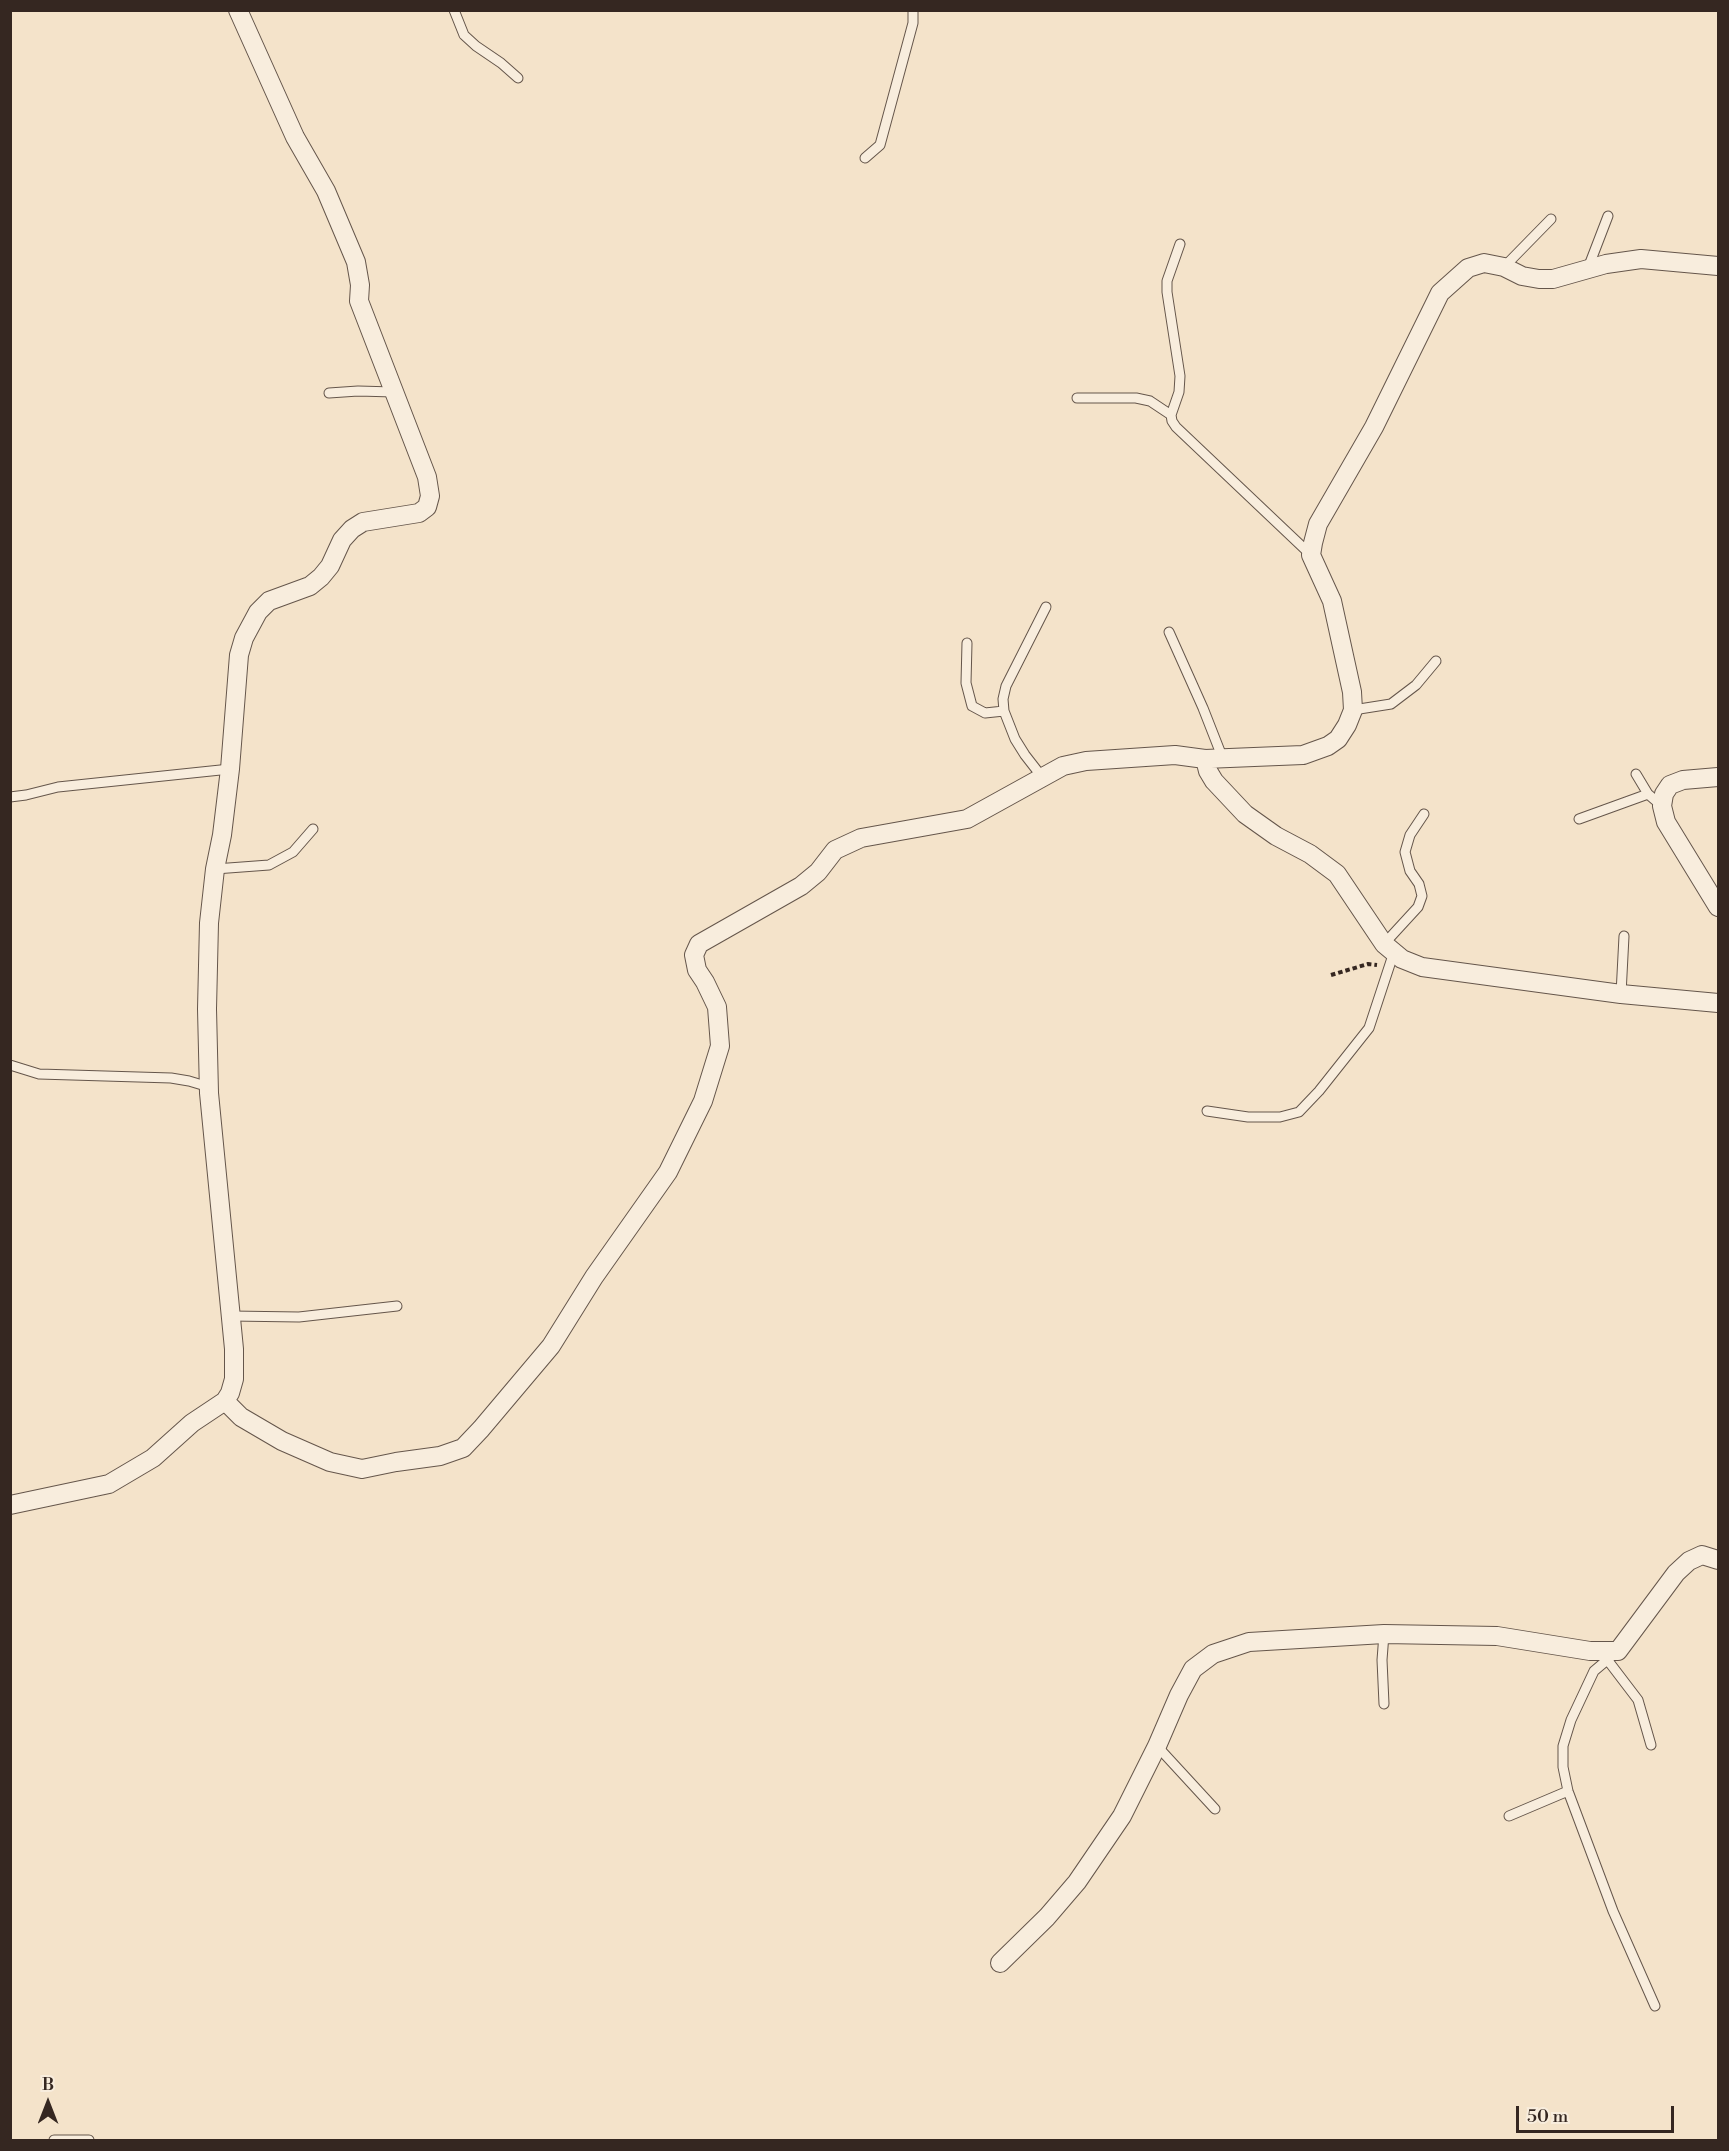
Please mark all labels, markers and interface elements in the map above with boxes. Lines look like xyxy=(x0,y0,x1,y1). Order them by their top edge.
north arrow xyxy=(18,2073,78,2133)
text: B xyxy=(42,2075,54,2095)
scale bar xyxy=(1519,2094,1676,2132)
text: 50 m xyxy=(1527,2105,1568,2128)

